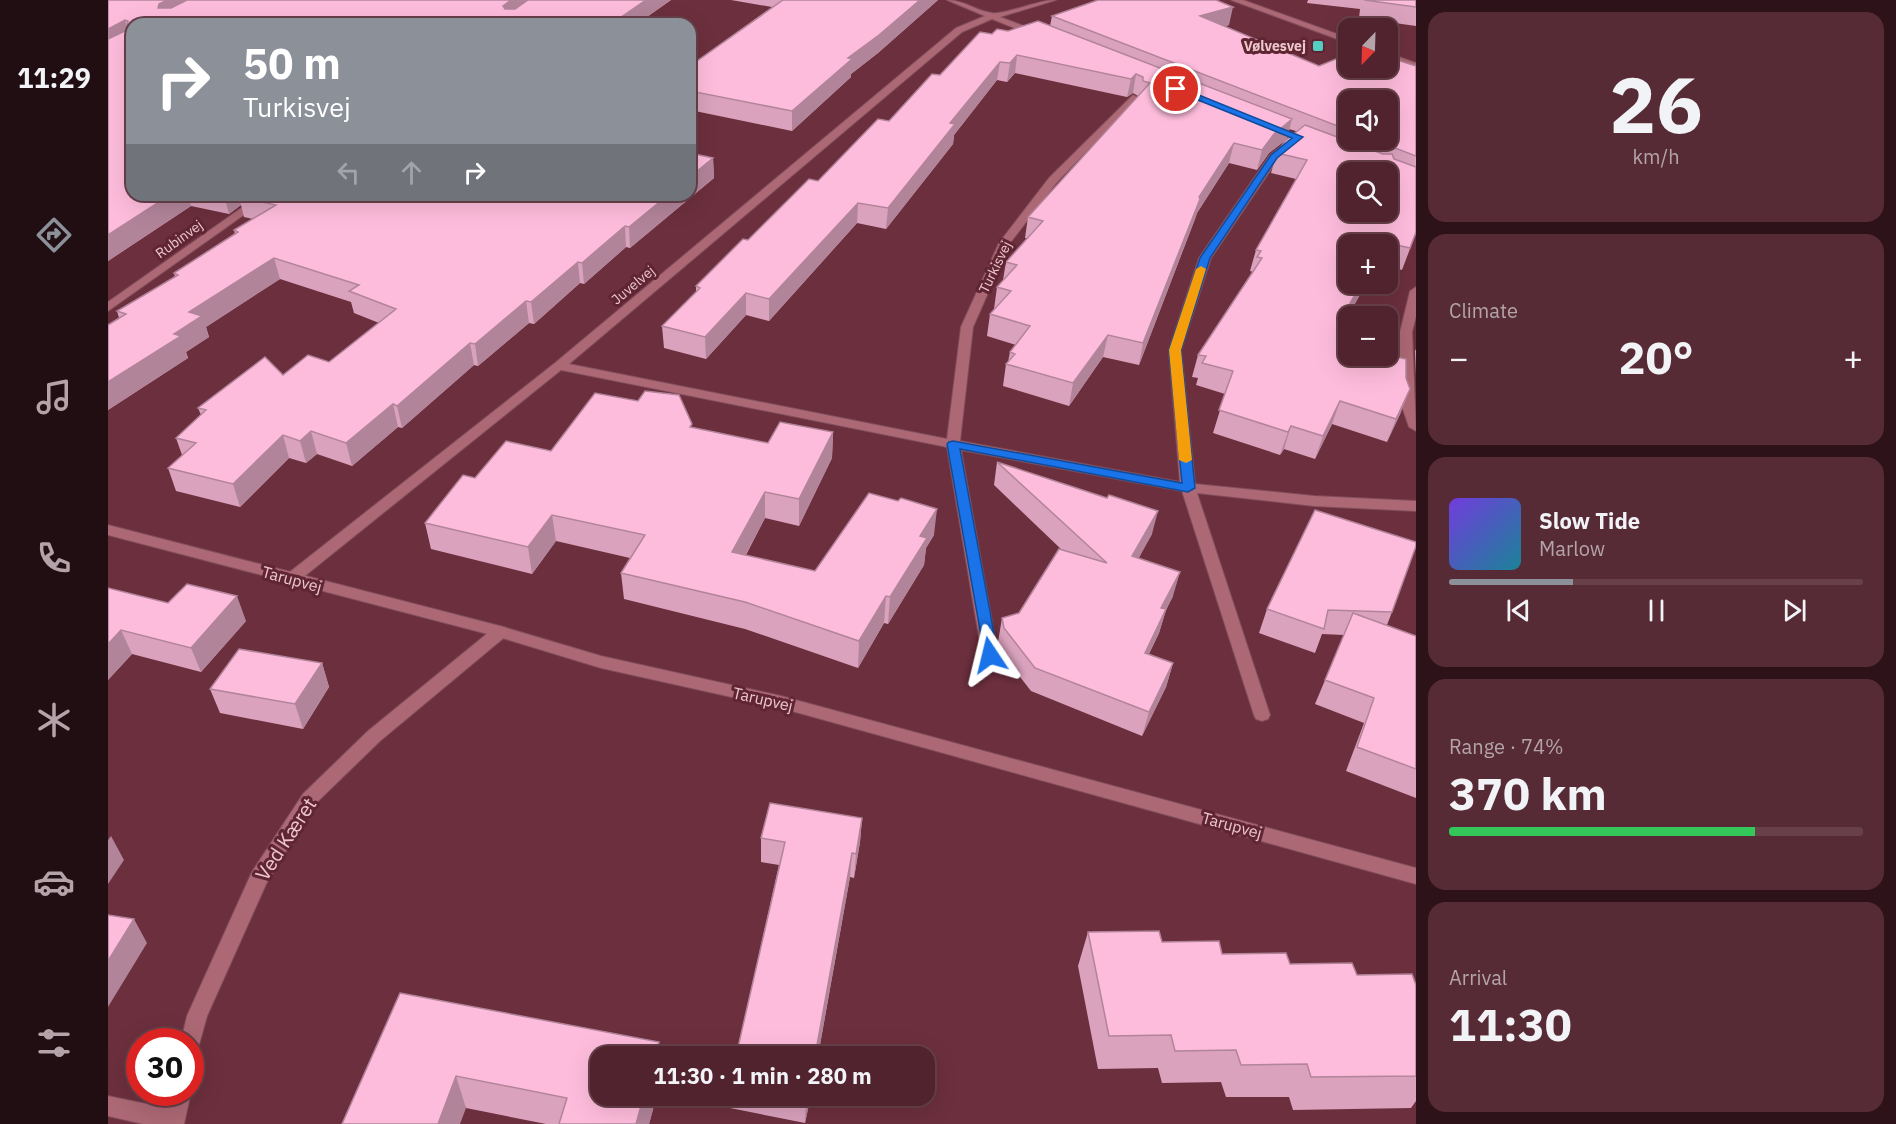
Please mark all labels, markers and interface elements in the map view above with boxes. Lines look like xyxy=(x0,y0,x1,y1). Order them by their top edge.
north arrow xyxy=(1338,18,1398,78)
map controls xyxy=(1338,18,1398,366)
text: 50 m xyxy=(243,36,341,91)
place label: Vølvesvej xyxy=(1244,37,1306,55)
marker: Vølvesvej xyxy=(1311,39,1325,53)
icon: right xyxy=(144,42,222,120)
text: 26 xyxy=(1609,53,1703,154)
text: 11:29 xyxy=(17,60,91,95)
pin xyxy=(1150,63,1201,114)
icon: arrive xyxy=(1159,72,1192,105)
text: Turkisvej xyxy=(243,89,351,124)
button: sound xyxy=(1338,90,1398,150)
text: km/h xyxy=(1632,143,1680,170)
icon: left xyxy=(332,156,365,189)
icon: ahead xyxy=(395,156,428,189)
icon: right xyxy=(458,156,491,189)
button: search xyxy=(1338,162,1398,222)
icon: directions xyxy=(33,214,75,256)
street label: Rubinvej xyxy=(152,216,206,262)
button: + xyxy=(1338,234,1398,294)
street label: Turkisvej xyxy=(975,238,1015,296)
street label: Juvelvej xyxy=(608,262,658,308)
text: Climate xyxy=(1449,297,1518,324)
button: − xyxy=(1338,306,1398,366)
text: 20° xyxy=(1618,328,1694,386)
text: − xyxy=(1449,336,1469,379)
text: + xyxy=(1843,336,1863,379)
icon: music xyxy=(33,376,75,418)
text: Slow Tide xyxy=(1539,506,1640,535)
text: Marlow xyxy=(1539,535,1605,562)
icon: phone xyxy=(33,537,75,579)
street label: Tarupvej xyxy=(260,561,324,597)
icon: previous xyxy=(1502,594,1535,627)
icon: pause xyxy=(1640,594,1673,627)
icon: next xyxy=(1778,594,1811,627)
position arrow xyxy=(958,623,1022,687)
street label: Tarupvej xyxy=(731,682,795,716)
icon: climate xyxy=(33,699,75,741)
text: Range · 74% xyxy=(1449,733,1564,760)
text: 370 km xyxy=(1449,764,1607,822)
street label: Ved Kæret xyxy=(249,792,322,885)
street label: Tarupvej xyxy=(1200,807,1264,843)
icon: car xyxy=(33,861,75,903)
text: Arrival xyxy=(1449,964,1507,991)
text: 11:30 xyxy=(1449,995,1572,1053)
icon: filters xyxy=(33,1022,75,1064)
speed limit sign: 30 xyxy=(126,1028,204,1106)
text: 11:30 · 1 min · 280 m xyxy=(653,1061,872,1090)

